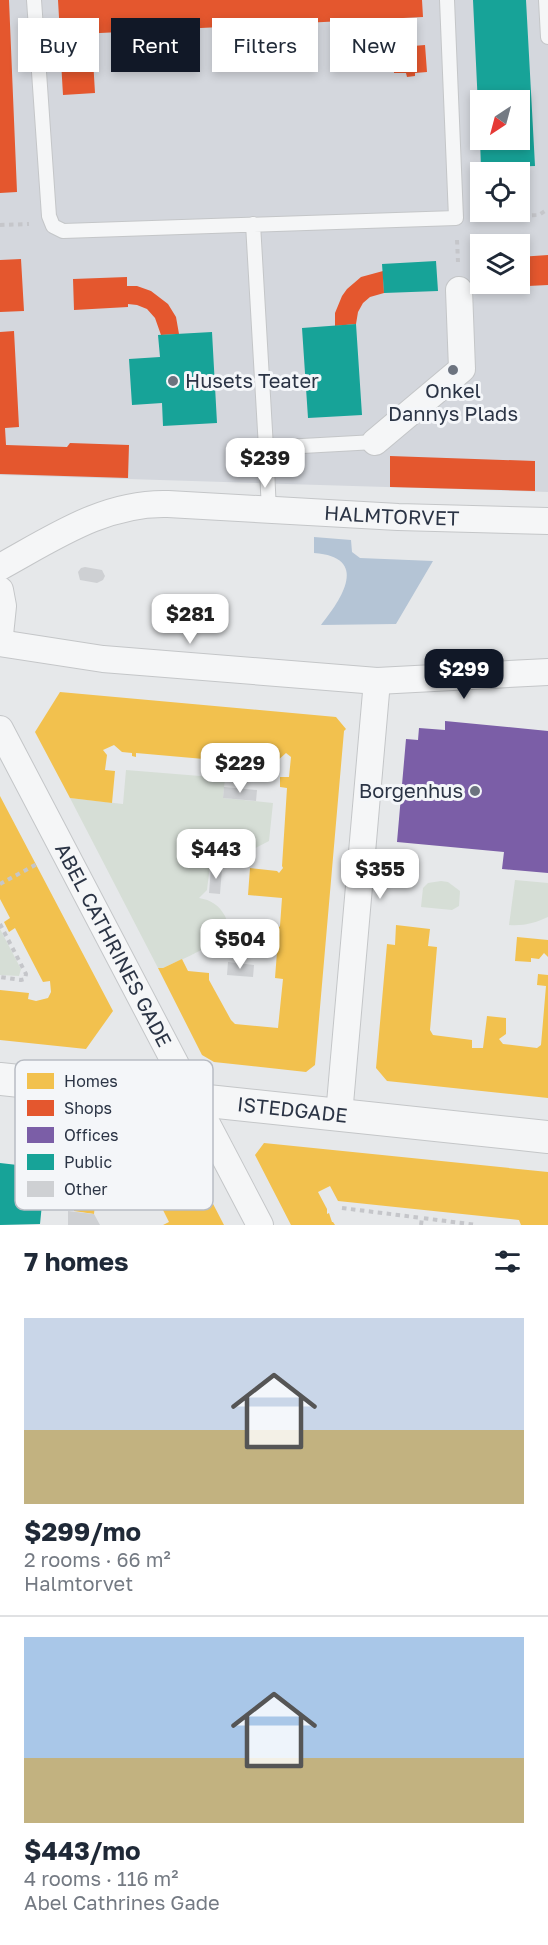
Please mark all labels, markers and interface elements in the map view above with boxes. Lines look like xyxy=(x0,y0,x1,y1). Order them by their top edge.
chip: Buy xyxy=(18,18,99,72)
chip: Rent xyxy=(111,18,200,72)
chip: Filters xyxy=(212,18,318,72)
chip: New xyxy=(330,18,417,72)
north arrow xyxy=(470,90,530,150)
map controls xyxy=(470,90,530,294)
button: locate xyxy=(470,162,530,222)
button: layers xyxy=(470,234,530,294)
marker: Onkel Dannys Plads xyxy=(446,363,460,377)
place label: Husets Teater xyxy=(185,368,319,392)
marker: Husets Teater xyxy=(166,374,180,388)
place label: Onkel Dannys Plads xyxy=(388,378,518,425)
pin: $239 xyxy=(229,438,301,489)
text: $239 xyxy=(240,445,290,469)
street label: HALMTORVET xyxy=(324,500,460,530)
pin: $281 xyxy=(154,594,226,645)
text: $281 xyxy=(166,601,214,625)
pin: $299 xyxy=(428,649,500,700)
text: $299 xyxy=(439,656,490,680)
pin: $229 xyxy=(204,743,276,794)
text: $229 xyxy=(215,750,265,774)
place label: Borgenhus xyxy=(359,778,463,802)
marker: Borgenhus xyxy=(468,784,482,798)
pin: $443 xyxy=(180,829,252,880)
text: $443 xyxy=(191,836,241,860)
street label: ABEL CATHRINES GADE xyxy=(51,839,177,1051)
pin: $355 xyxy=(344,849,416,900)
text: $355 xyxy=(355,856,405,880)
pin: $504 xyxy=(204,919,276,970)
text: $504 xyxy=(214,926,266,950)
legend xyxy=(15,1060,213,1210)
text: Homes xyxy=(64,1071,118,1091)
street label: ISTEDGADE xyxy=(236,1091,349,1127)
text: Shops xyxy=(64,1098,112,1118)
text: Offices xyxy=(64,1125,118,1145)
text: Public xyxy=(64,1152,112,1172)
text: Other xyxy=(64,1179,108,1199)
icon: filters xyxy=(491,1245,524,1278)
text: 7 homes xyxy=(24,1246,129,1277)
icon: home xyxy=(220,1357,328,1465)
text: $299/mo xyxy=(24,1516,141,1547)
text: 2 rooms · 66 m² xyxy=(24,1547,171,1571)
text: Halmtorvet xyxy=(24,1571,133,1595)
icon: home xyxy=(220,1676,328,1784)
text: $443/mo xyxy=(24,1835,141,1866)
text: 4 rooms · 116 m² xyxy=(24,1866,179,1890)
text: Abel Cathrines Gade xyxy=(24,1890,220,1914)

